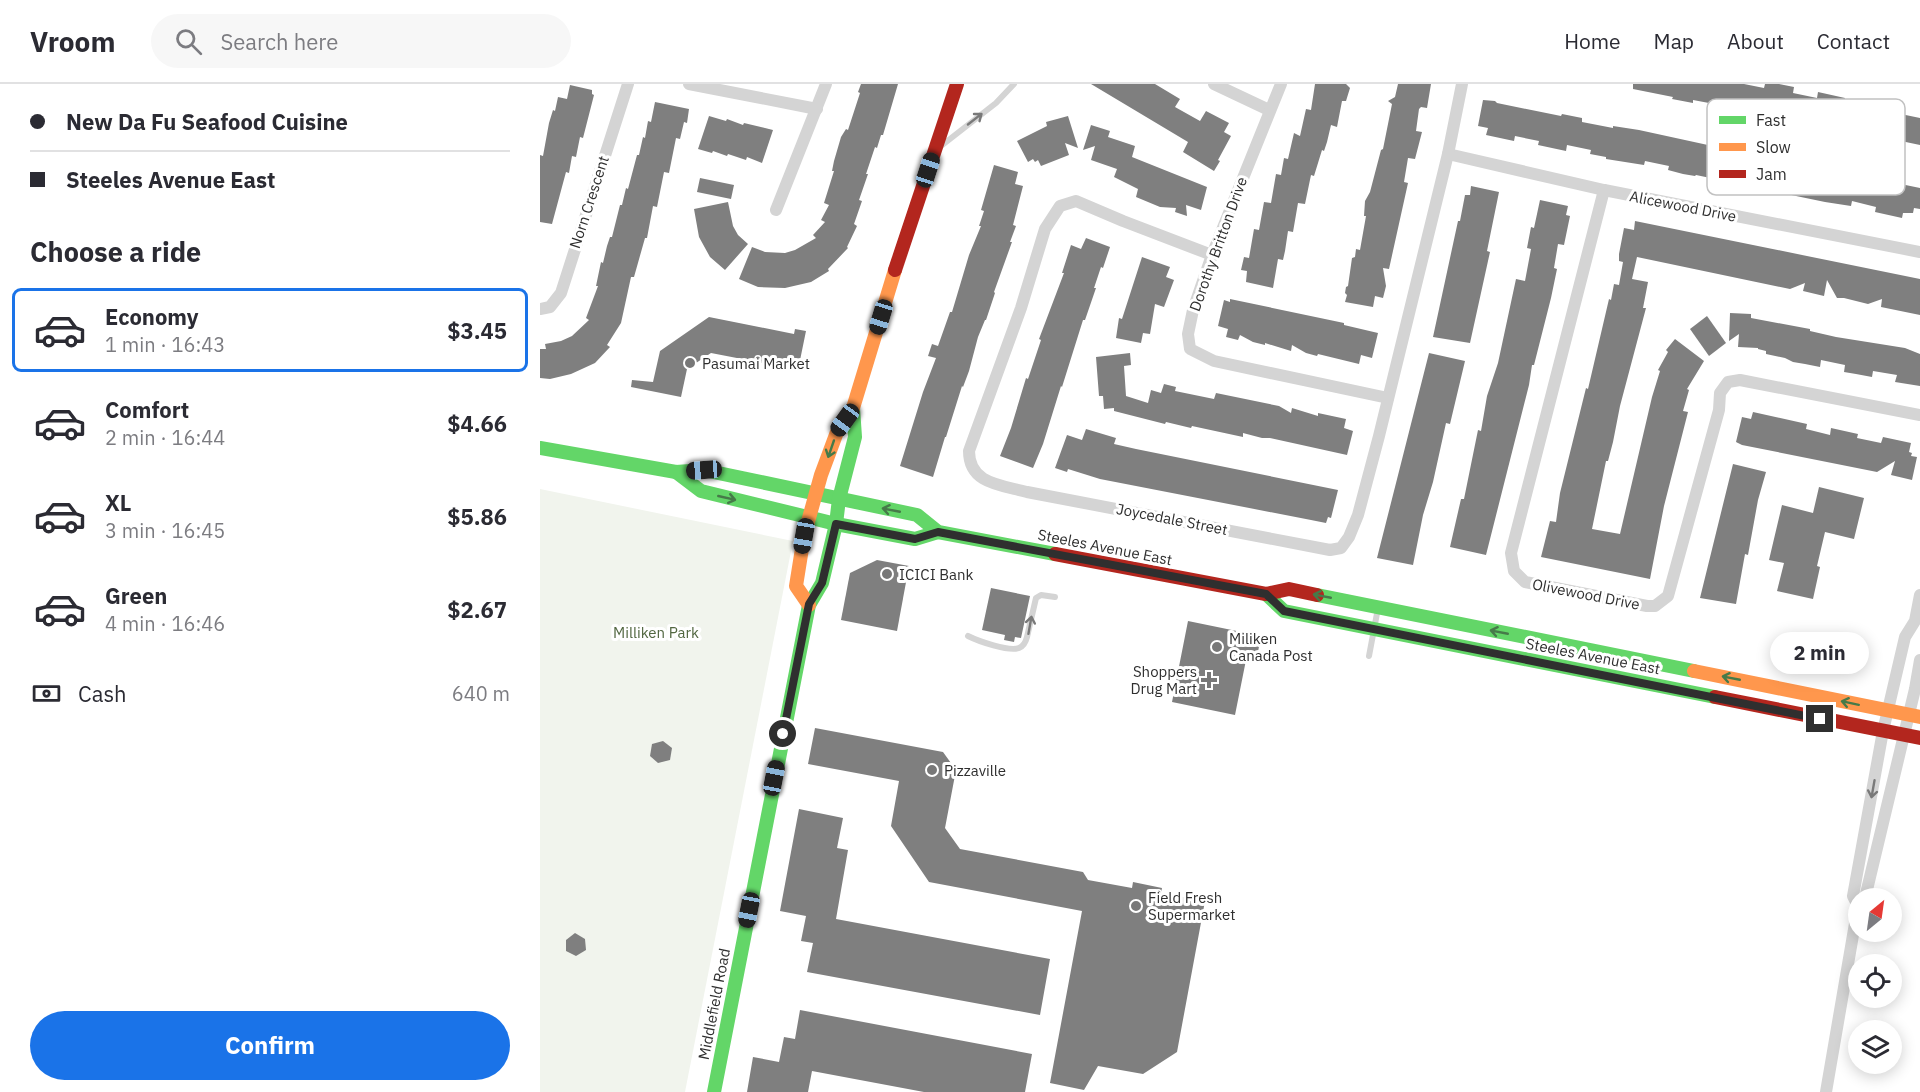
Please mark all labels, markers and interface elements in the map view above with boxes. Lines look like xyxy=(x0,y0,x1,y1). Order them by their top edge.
search box xyxy=(151,14,571,68)
text: Vroom xyxy=(30,23,115,60)
icon: search xyxy=(172,25,205,58)
text: Search here xyxy=(220,27,338,56)
text: Home xyxy=(1564,27,1621,55)
text: Map xyxy=(1654,27,1694,55)
text: About xyxy=(1727,27,1784,55)
text: Contact xyxy=(1817,27,1890,55)
legend xyxy=(1707,99,1905,195)
text: New Da Fu Seafood Cuisine xyxy=(66,107,348,136)
text: Fast xyxy=(1756,110,1786,130)
one-way arrow xyxy=(967,113,983,126)
text: Slow xyxy=(1756,137,1791,157)
car xyxy=(914,150,942,190)
street label: Norn Crescent xyxy=(565,153,613,251)
text: Jam xyxy=(1756,164,1787,184)
text: Steeles Avenue East xyxy=(66,165,275,194)
street label: Dorothy Britton Drive xyxy=(1185,174,1251,314)
street label: Alicewood Drive xyxy=(1628,186,1738,226)
text: Choose a ride xyxy=(30,234,201,269)
car xyxy=(867,297,895,337)
text: Economy xyxy=(105,302,199,331)
icon: car xyxy=(33,303,87,357)
text: $3.45 xyxy=(447,316,507,345)
text: 1 min · 16:43 xyxy=(105,331,225,358)
place label: Pasumai Market xyxy=(702,354,810,373)
marker: Pasumai Market xyxy=(683,356,697,370)
text: Comfort xyxy=(105,395,189,424)
icon: car xyxy=(33,396,87,450)
car xyxy=(827,400,863,440)
text: $4.66 xyxy=(447,409,507,438)
text: 2 min · 16:44 xyxy=(105,424,225,451)
one-way arrow xyxy=(824,439,835,458)
car xyxy=(685,460,723,480)
text: XL xyxy=(105,488,131,517)
icon: car xyxy=(33,489,87,543)
one-way arrow xyxy=(717,492,736,504)
street label: Joycedale Street xyxy=(1115,499,1229,539)
text: $5.86 xyxy=(447,502,507,531)
one-way arrow xyxy=(881,504,901,515)
text: 3 min · 16:45 xyxy=(105,517,225,544)
car xyxy=(792,517,816,555)
street label: Steeles Avenue East xyxy=(1036,525,1174,569)
place label: ICICI Bank xyxy=(899,565,973,584)
marker: ICICI Bank xyxy=(880,567,894,581)
street label: Olivewood Drive xyxy=(1531,574,1641,614)
text: Green xyxy=(105,581,167,610)
icon: car xyxy=(33,582,87,636)
one-way arrow xyxy=(1313,590,1332,601)
text: $2.67 xyxy=(447,595,507,624)
text: 4 min · 16:46 xyxy=(105,610,225,637)
one-way arrow xyxy=(1024,616,1035,636)
park label: Milliken Park xyxy=(613,623,699,642)
one-way arrow xyxy=(1489,625,1508,637)
place label: Miliken Canada Post xyxy=(1229,629,1313,665)
callout: 2 min xyxy=(1770,632,1870,674)
street label: Steeles Avenue East xyxy=(1524,634,1662,678)
text: 2 min xyxy=(1793,639,1846,666)
marker: Miliken Canada Post xyxy=(1210,640,1224,654)
place label: Shoppers Drug Mart xyxy=(1130,662,1197,698)
one-way arrow xyxy=(1722,672,1741,684)
marker: Shoppers Drug Mart xyxy=(1202,673,1216,687)
icon: cash xyxy=(30,677,63,710)
text: Cash xyxy=(78,679,127,708)
text: 640 m xyxy=(452,680,510,707)
one-way arrow xyxy=(1841,697,1861,708)
route end xyxy=(1806,705,1833,732)
route start xyxy=(769,720,796,747)
car xyxy=(762,759,786,797)
place label: Pizzaville xyxy=(944,761,1006,780)
marker: Pizzaville xyxy=(925,763,939,777)
one-way arrow xyxy=(1867,778,1878,798)
place label: Field Fresh Supermarket xyxy=(1148,888,1235,924)
north arrow xyxy=(1848,888,1902,942)
map controls xyxy=(1848,888,1902,1074)
car xyxy=(737,891,761,929)
marker: Field Fresh Supermarket xyxy=(1129,899,1143,913)
street label: Middlefield Road xyxy=(694,947,734,1061)
button: locate xyxy=(1848,954,1902,1008)
button: Confirm xyxy=(30,1011,510,1080)
button: layers xyxy=(1848,1020,1902,1074)

